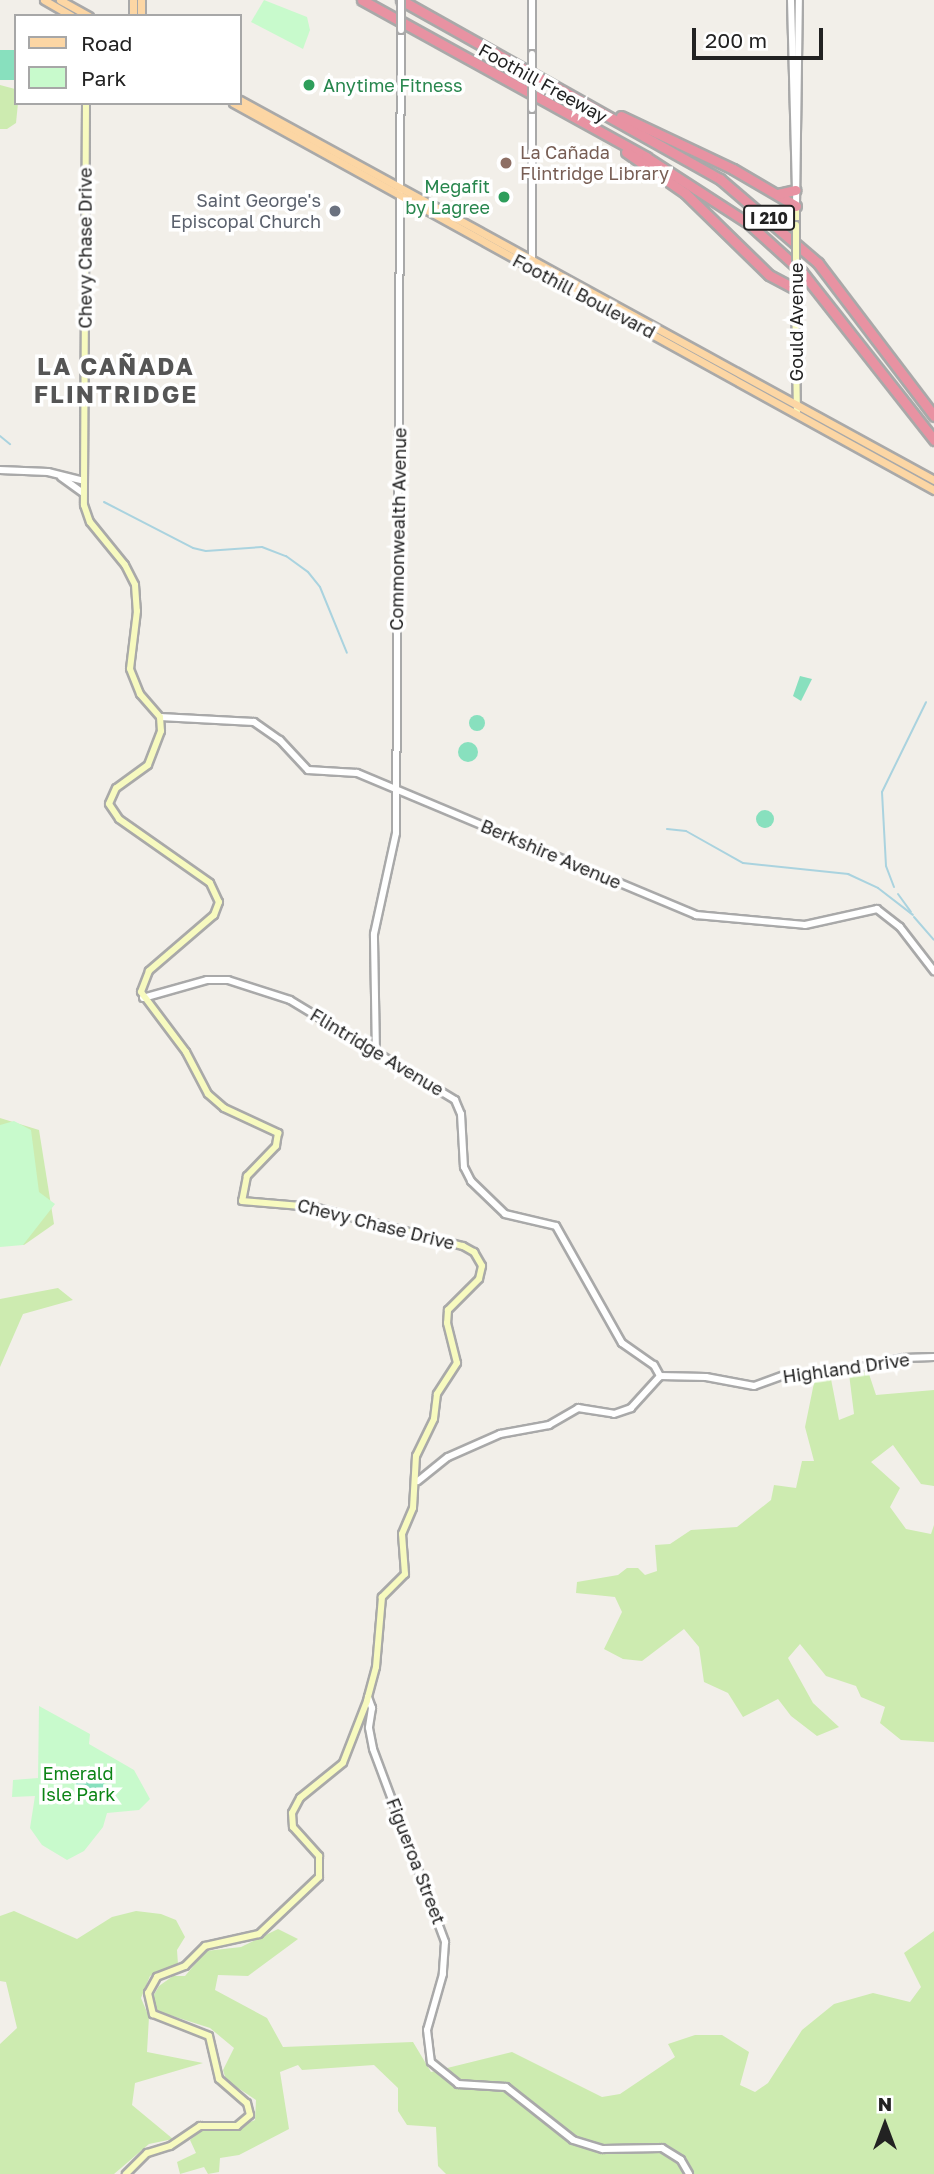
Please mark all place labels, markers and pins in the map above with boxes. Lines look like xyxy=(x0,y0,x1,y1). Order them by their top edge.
place label: Anytime Fitness xyxy=(323,74,463,96)
marker: Anytime Fitness xyxy=(301,77,317,93)
place label: La Cañada Flintridge Library xyxy=(520,142,669,184)
marker: La Cañada Flintridge Library xyxy=(498,155,514,171)
place label: Megafit by Lagree xyxy=(405,176,490,218)
marker: Megafit by Lagree xyxy=(496,189,512,205)
place label: Saint George's Episcopal Church xyxy=(171,190,321,232)
marker: Saint George's Episcopal Church xyxy=(327,203,343,219)

